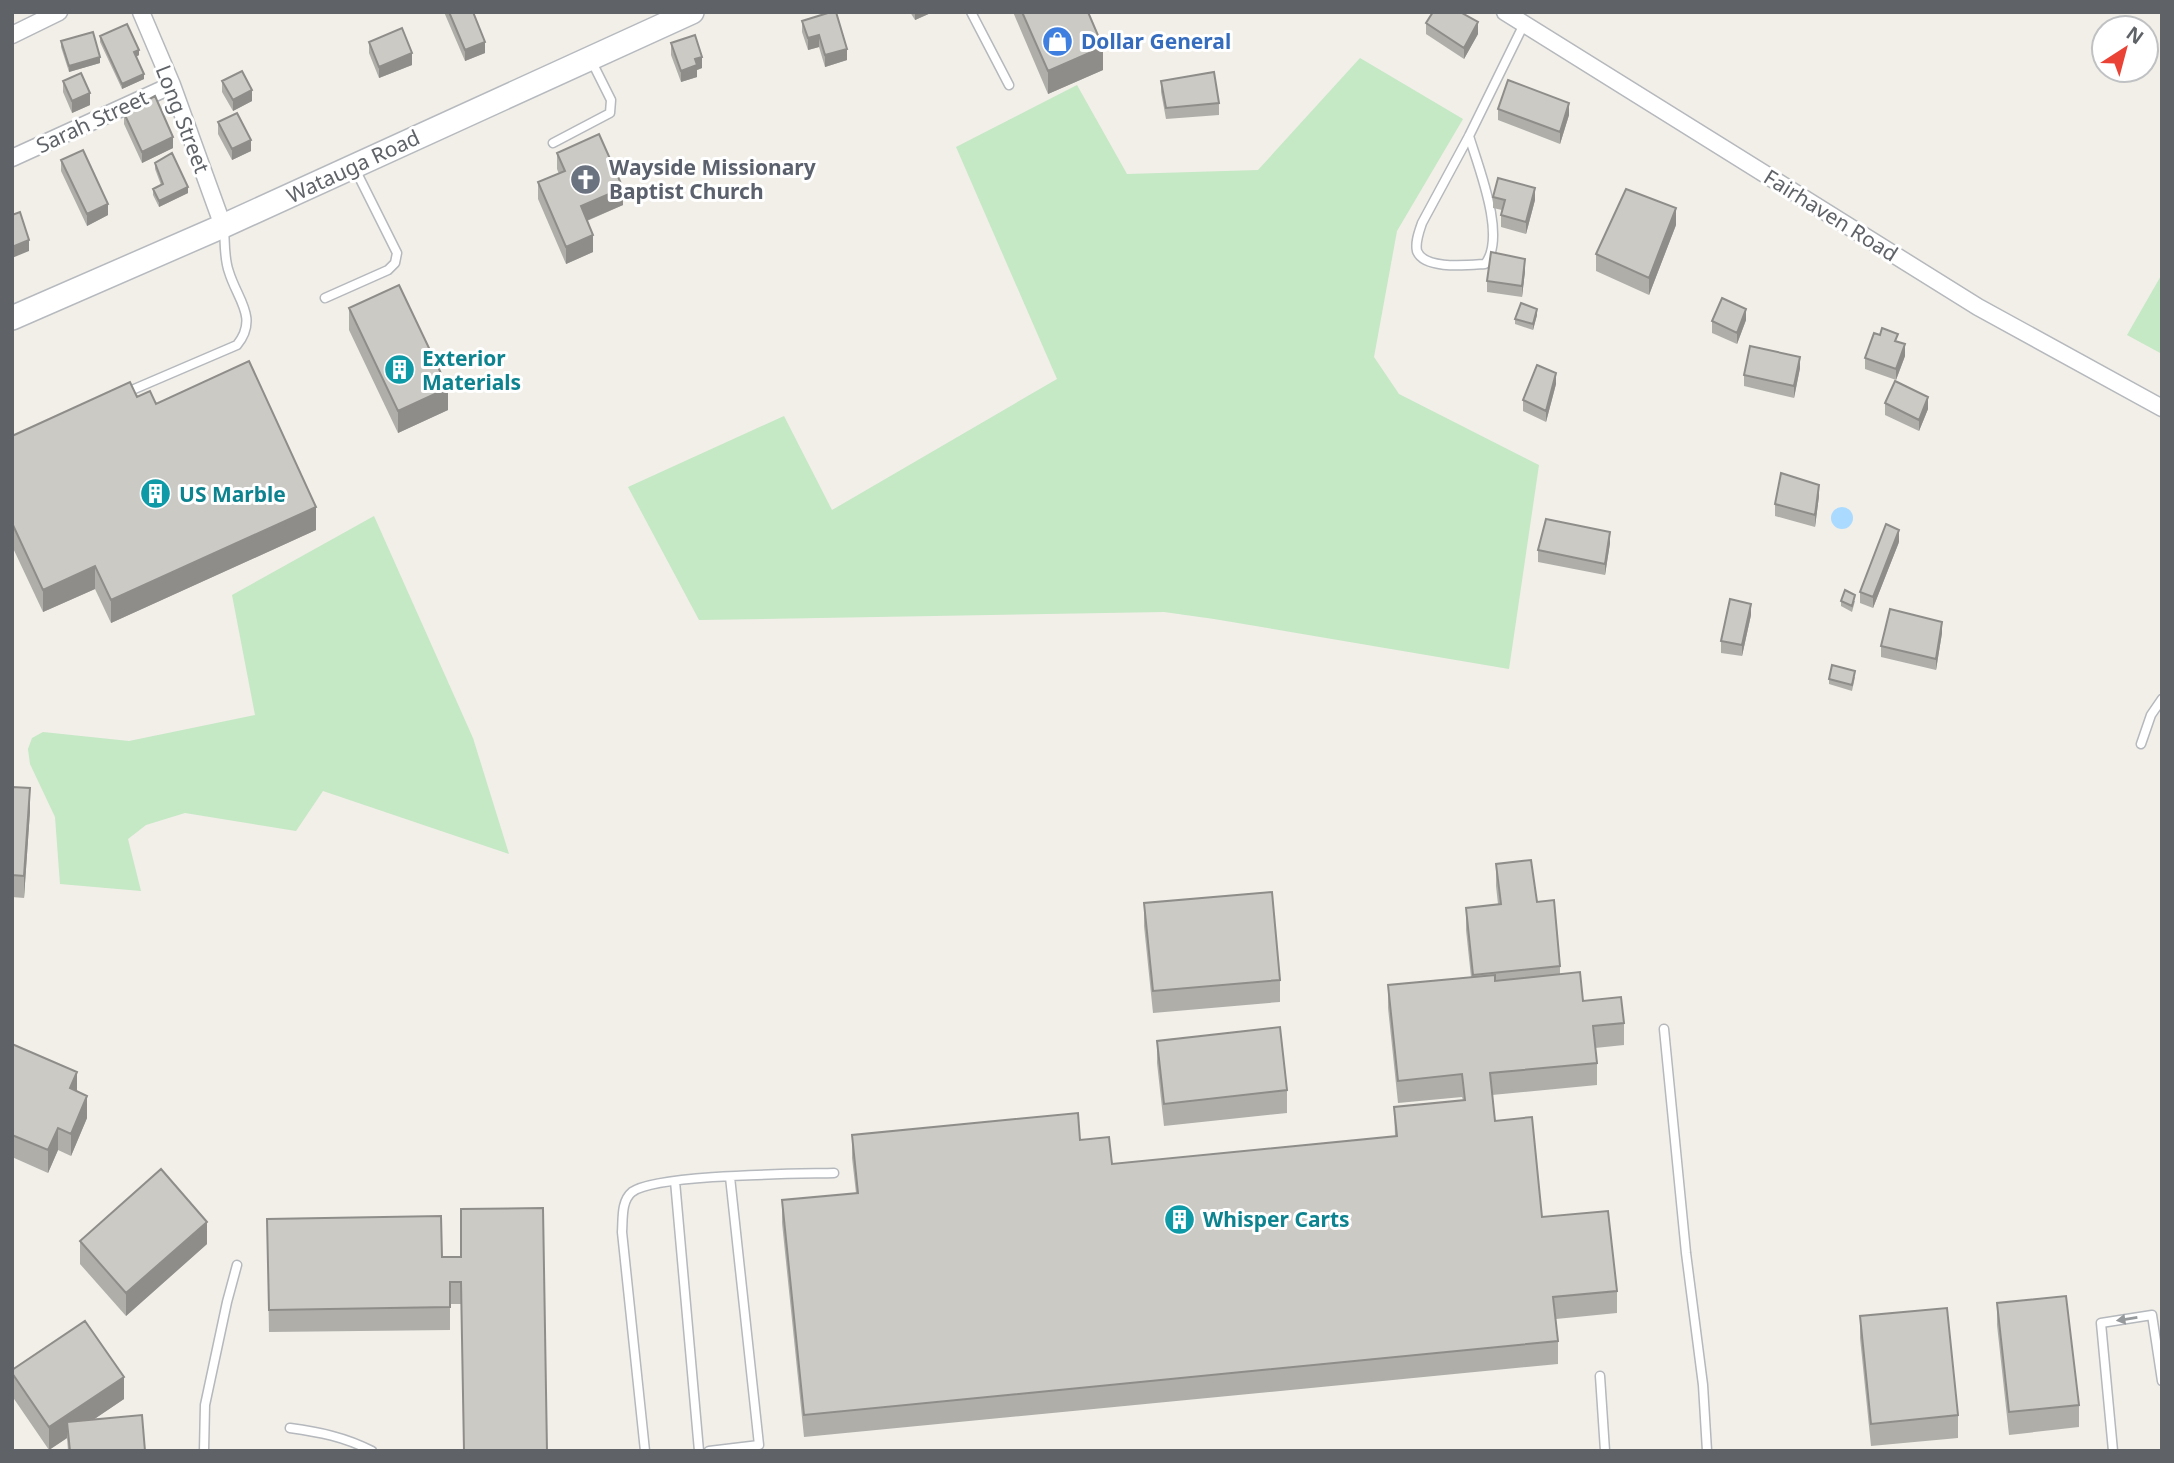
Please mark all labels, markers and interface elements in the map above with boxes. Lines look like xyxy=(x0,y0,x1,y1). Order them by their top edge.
north arrow xyxy=(2090,14,2160,84)
text: N xyxy=(2121,20,2149,50)
shop icon: Dollar General xyxy=(1041,24,1075,58)
place label: Dollar General xyxy=(1081,27,1231,55)
street label: Long Street xyxy=(150,61,217,177)
street label: Sarah Street xyxy=(32,83,153,159)
street label: Watauga Road xyxy=(282,123,424,209)
place label: Wayside Missionary Baptist Church xyxy=(609,153,816,205)
church icon: Wayside Missionary Baptist Church xyxy=(569,162,603,196)
street label: Fairhaven Road xyxy=(1759,163,1903,267)
place label: Exterior Materials xyxy=(422,344,521,396)
building icon: Exterior Materials xyxy=(382,353,416,387)
building icon: US Marble xyxy=(139,477,173,511)
place label: US Marble xyxy=(179,480,286,508)
building icon: Whisper Carts xyxy=(1163,1202,1197,1236)
place label: Whisper Carts xyxy=(1203,1205,1350,1233)
one-way arrow xyxy=(2116,1314,2138,1325)

